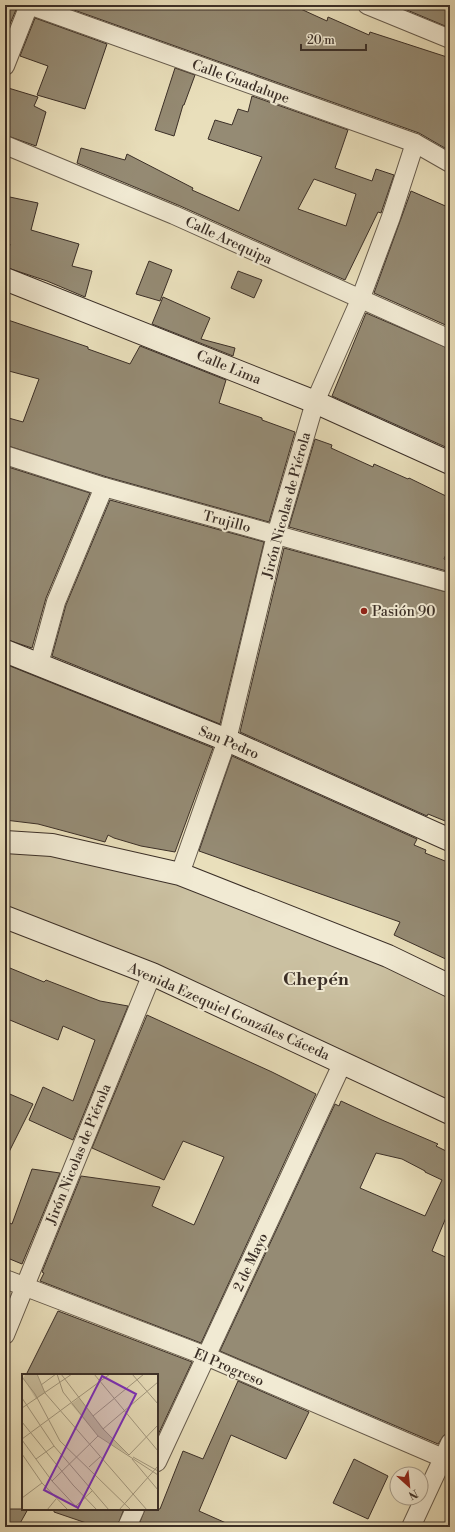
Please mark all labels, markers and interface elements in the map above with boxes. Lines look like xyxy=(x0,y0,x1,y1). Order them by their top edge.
scale bar xyxy=(301,26,366,52)
text: 20 m xyxy=(307,33,335,48)
street label: Calle Guadalupe xyxy=(189,56,292,108)
street label: Calle Arequipa xyxy=(182,213,276,269)
street label: Calle Lima xyxy=(194,347,264,389)
street label: Jirón Nicolas de Piérola xyxy=(259,429,315,581)
street label: Trujillo xyxy=(201,507,253,537)
place label: Pasión 90 xyxy=(372,603,436,621)
marker: Pasión 90 xyxy=(359,606,369,616)
street label: San Pedro xyxy=(196,722,262,764)
street label: Avenida Ezequiel Gonzáles Cáceda xyxy=(124,959,333,1065)
district label: Chepén xyxy=(283,968,349,991)
street label: Jirón Nicolas de Piérola xyxy=(42,1080,116,1228)
street label: 2 de Mayo xyxy=(230,1230,272,1295)
street label: El Progreso xyxy=(191,1345,267,1391)
inset map xyxy=(22,1374,158,1510)
north arrow xyxy=(389,1466,429,1506)
text: N xyxy=(406,1486,420,1502)

